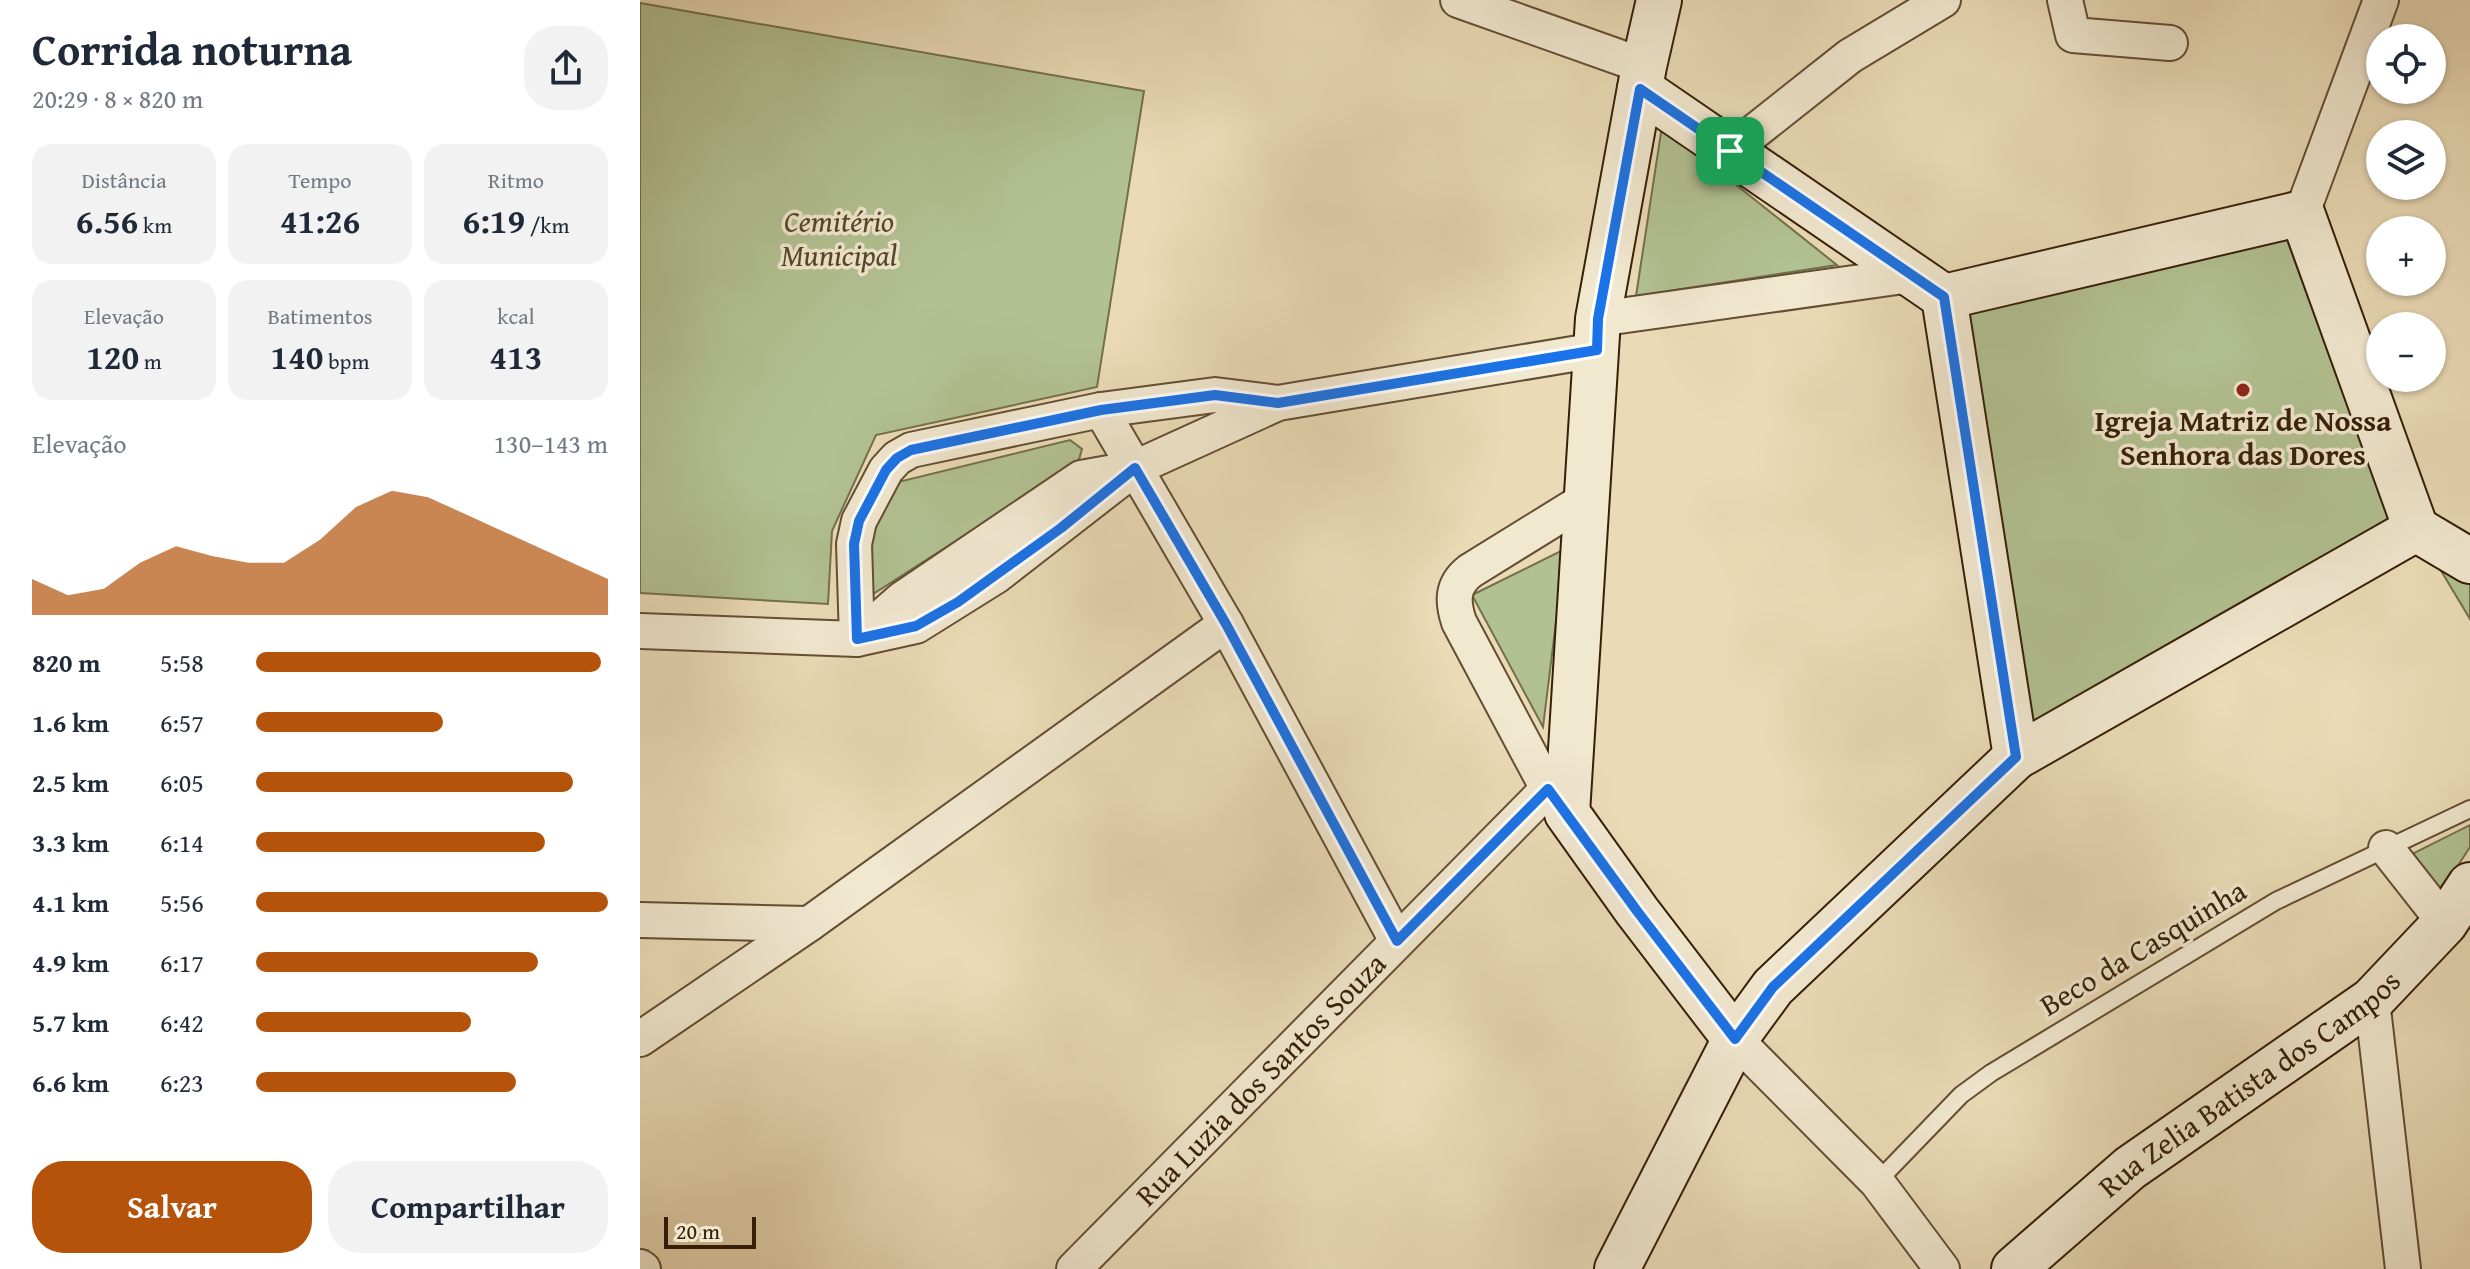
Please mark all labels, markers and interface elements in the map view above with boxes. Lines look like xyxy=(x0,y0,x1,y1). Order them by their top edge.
text: Corrida noturna xyxy=(32,17,352,81)
map controls xyxy=(2366,24,2446,392)
button: locate xyxy=(2366,24,2446,104)
button: share xyxy=(524,26,608,110)
text: 20:29 · 8 × 820 m xyxy=(32,79,203,118)
pin xyxy=(1696,117,1764,185)
button: layers xyxy=(2366,120,2446,200)
icon: arrive xyxy=(1708,129,1752,173)
text: Distância xyxy=(81,164,167,196)
text: Tempo xyxy=(289,164,351,196)
text: Ritmo xyxy=(488,164,544,196)
text: 6.56 xyxy=(76,196,138,245)
text: 41:26 xyxy=(280,196,360,245)
text: 6:19 xyxy=(463,196,525,245)
park label: Cemitério Municipal xyxy=(781,199,897,277)
text: km xyxy=(138,209,172,241)
text: /km xyxy=(525,209,569,241)
button: + xyxy=(2366,216,2446,296)
text: Elevação xyxy=(84,300,164,332)
text: Batimentos xyxy=(267,300,373,332)
text: kcal xyxy=(497,300,535,332)
button: − xyxy=(2366,312,2446,392)
text: 120 xyxy=(86,332,139,381)
text: 140 xyxy=(271,332,323,381)
text: 413 xyxy=(490,332,542,381)
text: m xyxy=(139,345,162,377)
text: bpm xyxy=(323,345,369,377)
marker: Igreja Matriz de Nossa Senhora das Dores xyxy=(2234,381,2252,399)
place label: Igreja Matriz de Nossa Senhora das Dores xyxy=(2094,398,2392,476)
text: Elevação xyxy=(32,424,126,463)
text: 130–143 m xyxy=(494,424,608,463)
text: 820 m xyxy=(32,643,100,682)
text: 5:58 xyxy=(160,643,204,682)
text: 1.6 km xyxy=(32,703,109,742)
text: 6:57 xyxy=(160,703,204,742)
text: 2.5 km xyxy=(32,763,109,802)
text: 6:05 xyxy=(160,763,204,802)
text: 3.3 km xyxy=(32,823,109,862)
text: 6:14 xyxy=(160,823,204,862)
street label: Beco da Casquinha xyxy=(2031,868,2254,1026)
text: 4.1 km xyxy=(32,883,109,922)
text: 5:56 xyxy=(160,883,204,922)
street label: Rua Luzia dos Santos Souza xyxy=(1125,942,1396,1216)
text: 4.9 km xyxy=(32,943,109,982)
text: 6:17 xyxy=(160,943,204,982)
street label: Rua Zelia Batista dos Campos xyxy=(2088,960,2410,1207)
text: 5.7 km xyxy=(32,1003,109,1042)
text: 6:42 xyxy=(160,1003,204,1042)
text: 6.6 km xyxy=(32,1063,109,1102)
text: 6:23 xyxy=(160,1063,204,1102)
button: Salvar xyxy=(32,1161,312,1253)
button: Compartilhar xyxy=(328,1161,608,1253)
scale bar xyxy=(664,1213,756,1249)
text: 20 m xyxy=(676,1215,720,1247)

